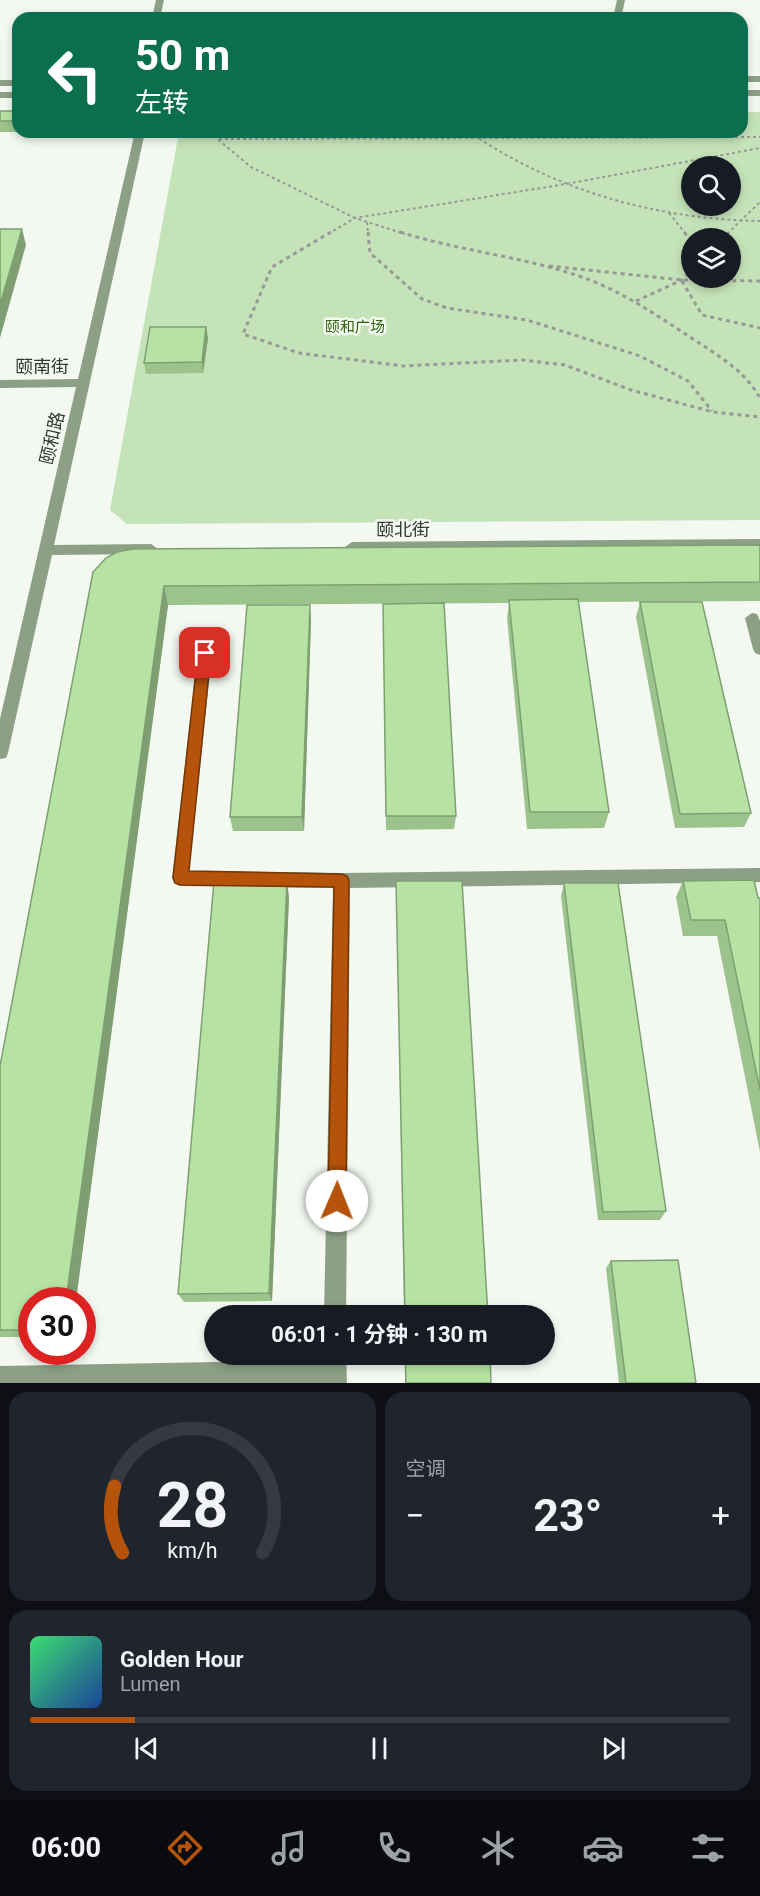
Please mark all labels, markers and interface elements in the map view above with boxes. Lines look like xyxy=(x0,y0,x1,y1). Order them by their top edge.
text: 50 m xyxy=(135,31,230,80)
icon: left xyxy=(36,36,114,114)
text: 左转 xyxy=(135,87,189,119)
map controls xyxy=(681,156,741,288)
button: search xyxy=(681,156,741,216)
button: layers xyxy=(681,228,741,288)
park label: 颐和广场 xyxy=(325,318,385,336)
street label: 颐南街 xyxy=(15,356,69,377)
street label: 颐和路 xyxy=(36,409,68,467)
street label: 颐北街 xyxy=(376,519,430,540)
pin xyxy=(179,627,230,678)
icon: arrive xyxy=(188,636,221,669)
position arrow xyxy=(305,1169,369,1233)
speed limit sign: 30 xyxy=(18,1287,96,1365)
text: 06:01 · 1 分钟 · 130 m xyxy=(271,1322,488,1347)
text: 空调 xyxy=(406,1457,446,1481)
text: 28 xyxy=(156,1469,228,1542)
text: 23° xyxy=(533,1489,602,1542)
text: − xyxy=(406,1496,424,1535)
text: + xyxy=(711,1496,730,1535)
text: km/h xyxy=(167,1539,217,1564)
text: Golden Hour xyxy=(120,1647,244,1672)
text: Lumen xyxy=(120,1672,181,1696)
icon: previous xyxy=(130,1732,163,1765)
icon: pause xyxy=(363,1732,396,1765)
icon: next xyxy=(597,1732,630,1765)
icon: directions xyxy=(164,1827,206,1869)
icon: music xyxy=(268,1827,310,1869)
icon: phone xyxy=(373,1827,415,1869)
icon: climate xyxy=(477,1827,519,1869)
icon: car xyxy=(582,1827,624,1869)
icon: filters xyxy=(687,1827,729,1869)
text: 06:00 xyxy=(31,1832,101,1864)

